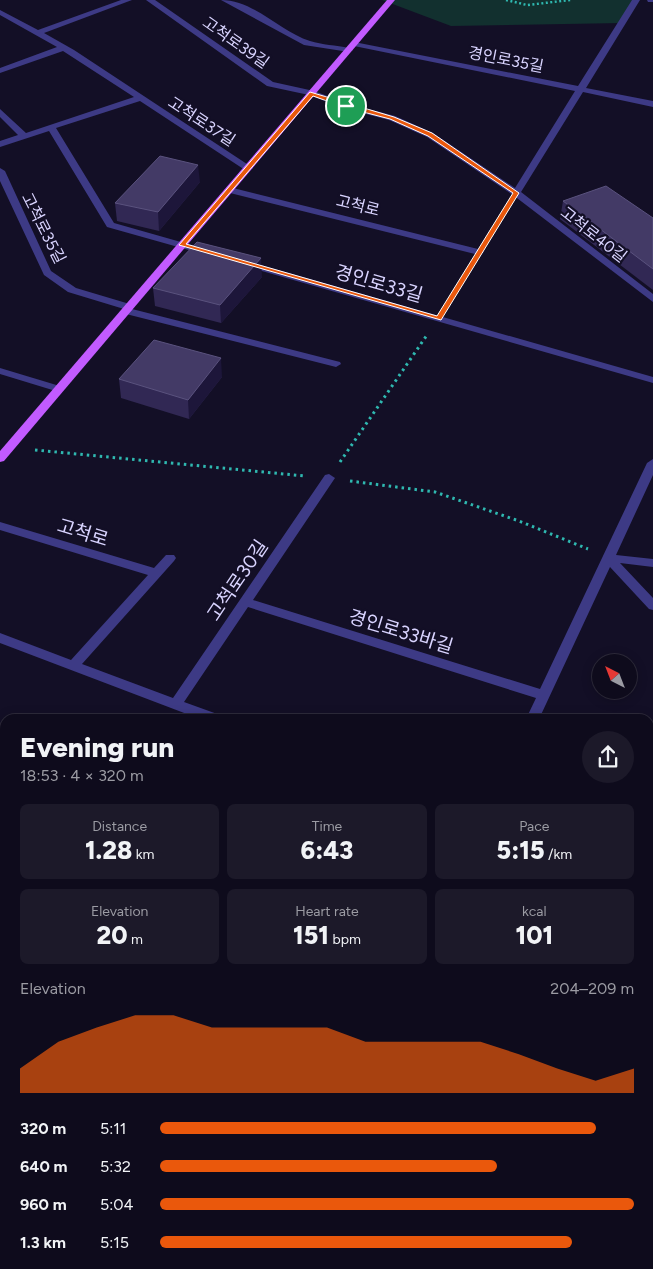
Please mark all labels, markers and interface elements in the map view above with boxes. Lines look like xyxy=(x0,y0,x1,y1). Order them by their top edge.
street label: 고척로39길 xyxy=(199,13,273,72)
street label: 경인로35길 xyxy=(466,43,545,76)
pin xyxy=(325,85,367,127)
icon: arrive xyxy=(332,92,360,120)
street label: 고척로37길 xyxy=(165,93,239,150)
street label: 고척로35길 xyxy=(18,190,69,267)
street label: 고척로 xyxy=(334,191,382,220)
street label: 고척로40길 xyxy=(557,203,631,266)
street label: 경인로33길 xyxy=(332,260,426,307)
street label: 고척로 xyxy=(54,514,111,551)
street label: 고척로30길 xyxy=(202,536,273,625)
street label: 경인로33바길 xyxy=(346,605,456,658)
north arrow xyxy=(592,654,638,699)
map controls xyxy=(592,654,637,699)
text: Evening run xyxy=(20,730,174,764)
button: share xyxy=(582,731,634,783)
text: 18:53 · 4 × 320 m xyxy=(20,766,144,785)
text: Distance xyxy=(92,818,147,835)
text: Time xyxy=(312,818,342,835)
text: Pace xyxy=(519,818,549,835)
text: 1.28 xyxy=(85,835,132,865)
text: 6:43 xyxy=(301,835,353,865)
text: 5:15 xyxy=(497,835,544,865)
text: km xyxy=(132,846,154,863)
text: /km xyxy=(544,846,572,863)
text: Elevation xyxy=(91,903,148,920)
text: Heart rate xyxy=(295,903,359,920)
text: kcal xyxy=(522,903,547,920)
text: 20 xyxy=(96,920,127,950)
text: 151 xyxy=(293,920,329,950)
text: 101 xyxy=(516,920,553,950)
text: m xyxy=(127,931,143,948)
text: bpm xyxy=(329,931,361,948)
text: Elevation xyxy=(20,979,86,998)
text: 204–209 m xyxy=(550,979,634,998)
text: 320 m xyxy=(20,1119,66,1138)
text: 5:11 xyxy=(100,1119,126,1138)
text: 640 m xyxy=(20,1157,68,1176)
text: 5:32 xyxy=(100,1157,131,1176)
text: 960 m xyxy=(20,1195,67,1214)
text: 5:04 xyxy=(100,1195,133,1214)
text: 1.3 km xyxy=(20,1233,66,1252)
text: 5:15 xyxy=(100,1233,129,1252)

